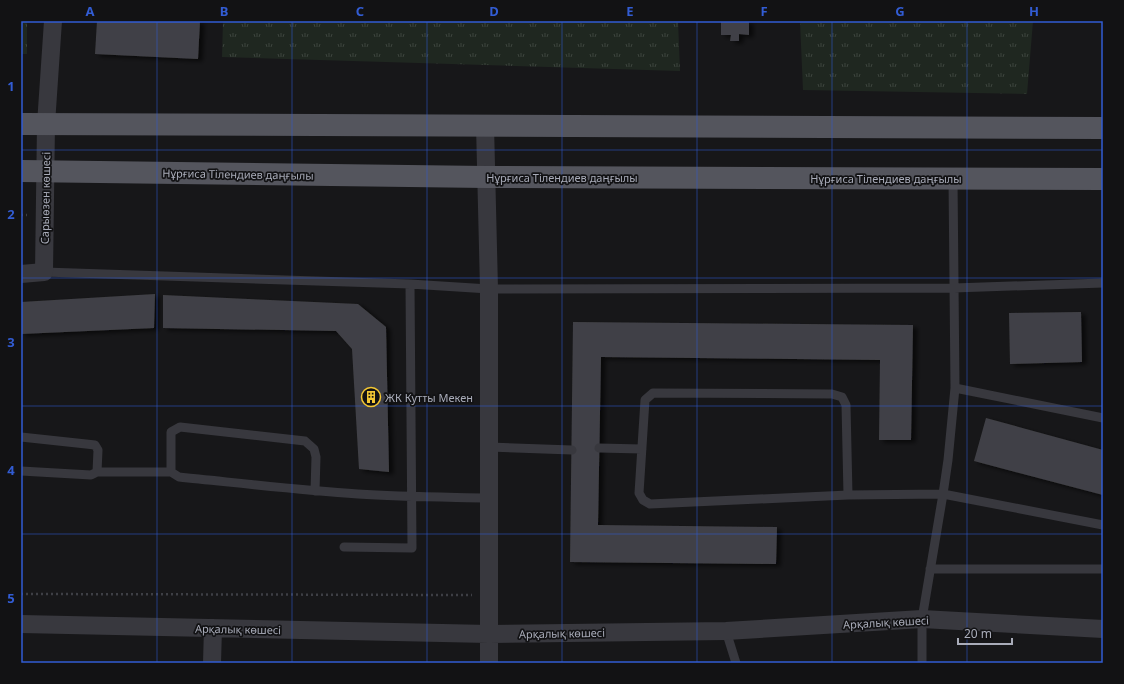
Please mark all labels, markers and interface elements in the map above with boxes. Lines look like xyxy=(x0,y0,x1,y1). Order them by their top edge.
text: A xyxy=(86,2,95,20)
text: B xyxy=(220,2,228,20)
text: C xyxy=(356,2,364,20)
text: D xyxy=(489,2,499,20)
text: E xyxy=(626,2,634,20)
text: F xyxy=(760,2,768,20)
text: G xyxy=(895,2,905,20)
text: H xyxy=(1029,2,1039,20)
text: 1 xyxy=(7,77,15,95)
street label: Сарыөзен көшесі xyxy=(37,152,53,244)
street label: Нұрғиса Тілендиев даңғылы xyxy=(162,165,314,183)
street label: Нұрғиса Тілендиев даңғылы xyxy=(486,170,638,185)
street label: Нұрғиса Тілендиев даңғылы xyxy=(810,171,962,186)
text: 2 xyxy=(7,205,15,223)
text: 3 xyxy=(7,333,15,351)
building icon: ЖК Кутты Мекен xyxy=(360,386,382,408)
place label: ЖК Кутты Мекен xyxy=(385,390,473,405)
text: 4 xyxy=(7,461,15,479)
text: 5 xyxy=(7,589,15,607)
street label: Арқалық көшесі xyxy=(843,612,929,632)
scale bar xyxy=(958,620,1012,646)
street label: Арқалық көшесі xyxy=(195,621,281,637)
street label: Арқалық көшесі xyxy=(519,625,605,641)
text: 20 m xyxy=(964,625,992,642)

